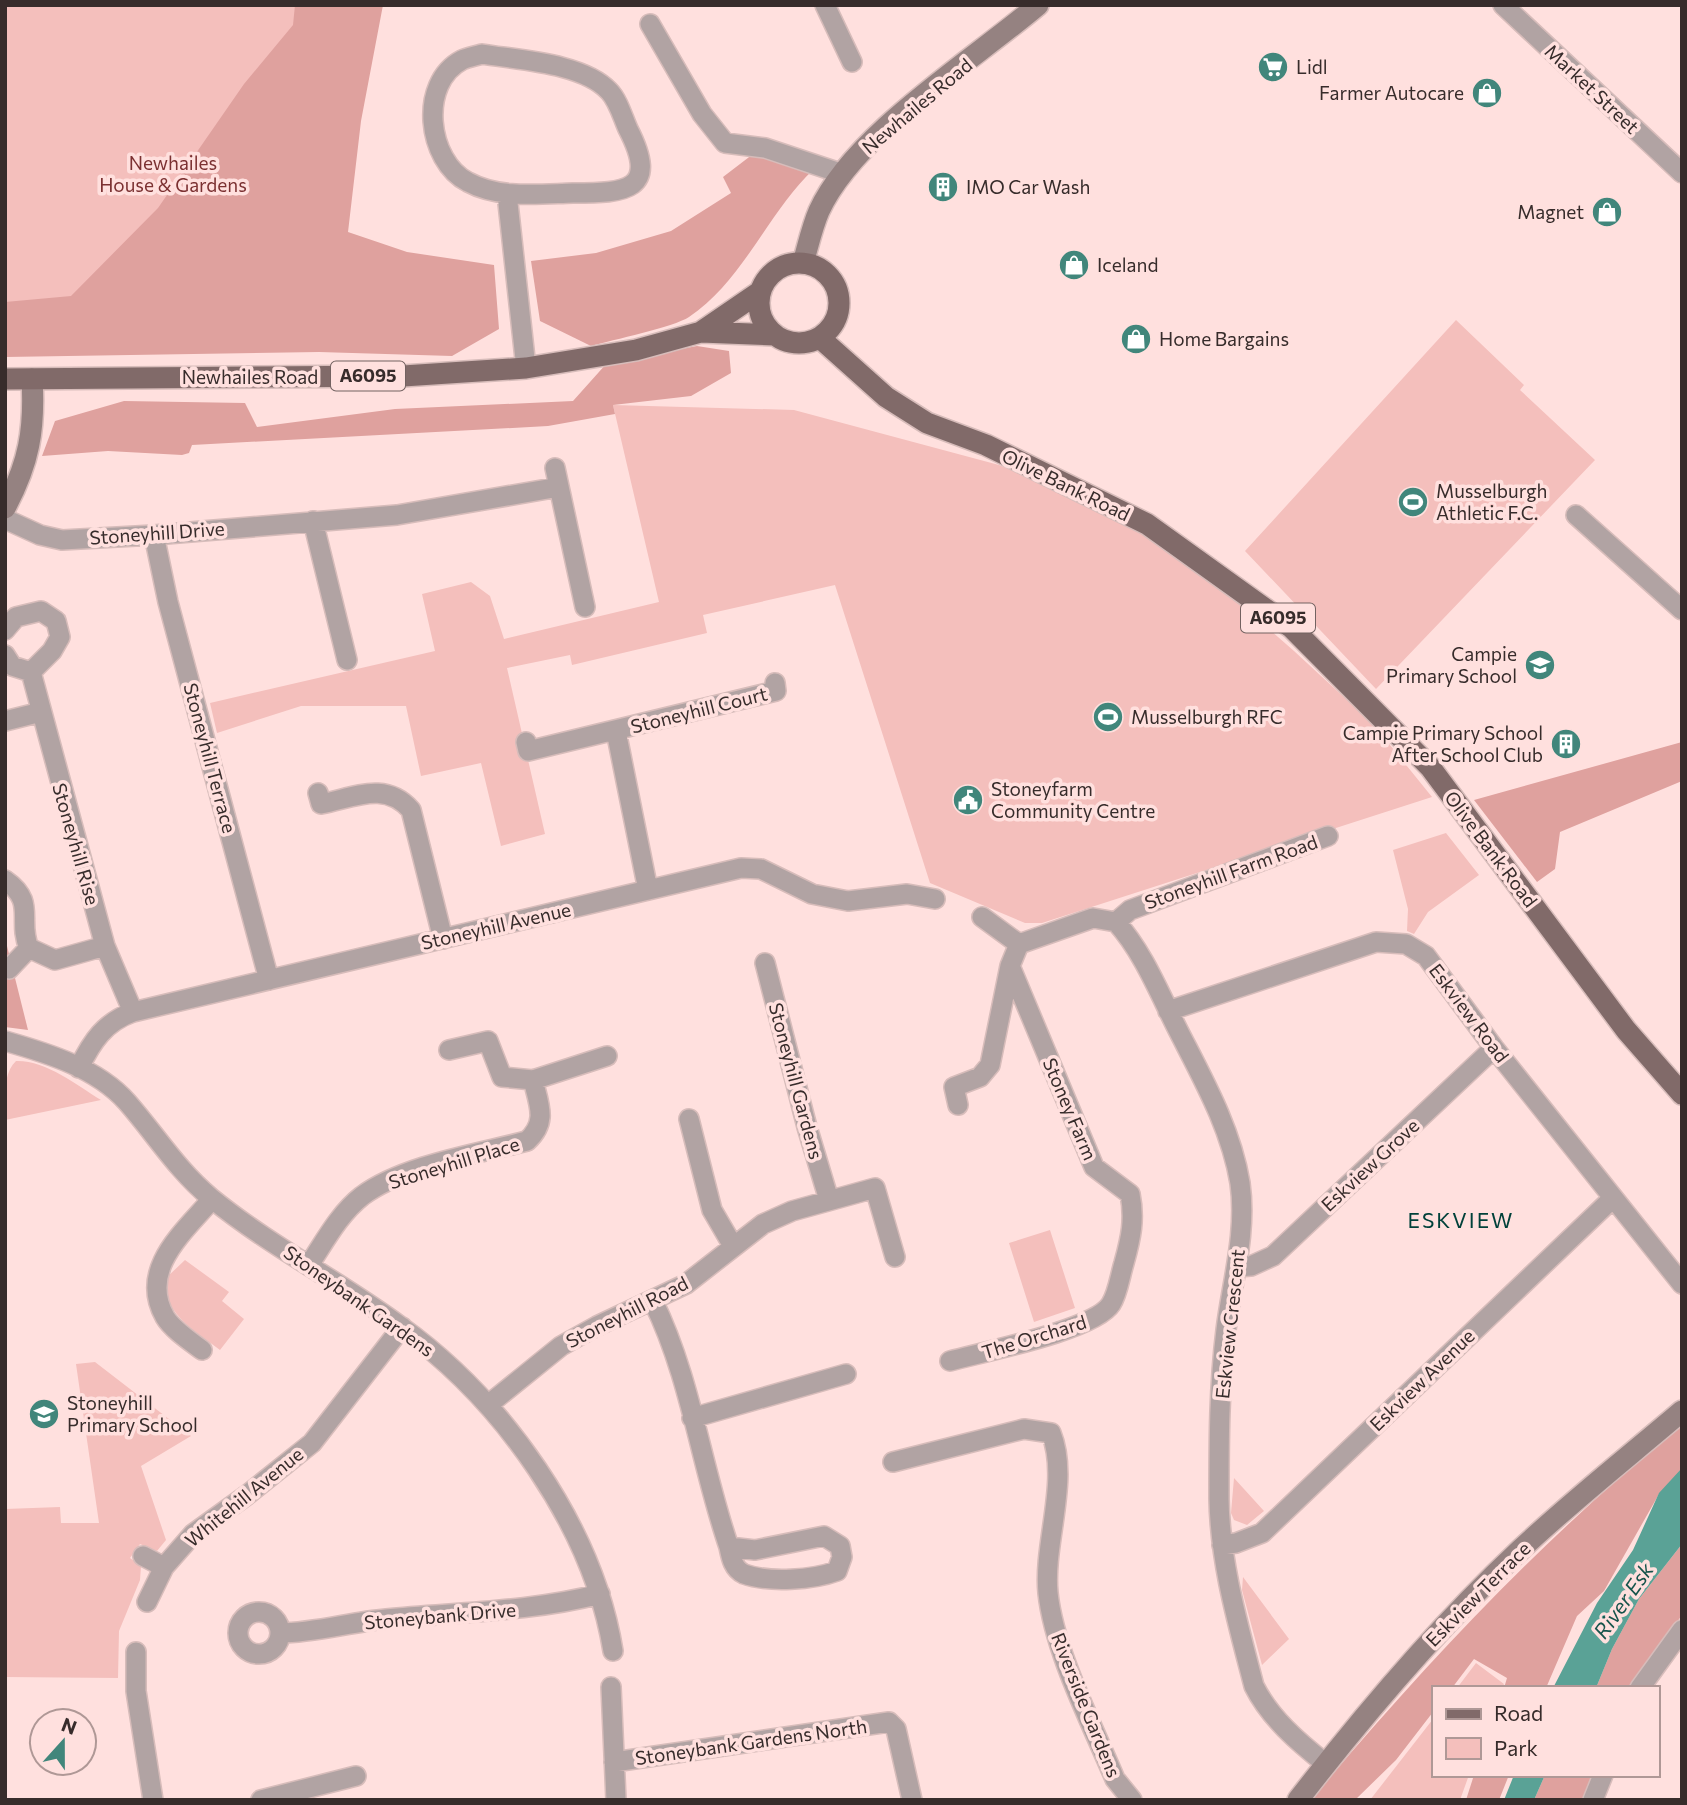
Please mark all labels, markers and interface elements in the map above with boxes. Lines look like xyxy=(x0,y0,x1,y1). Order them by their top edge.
street label: Market Street xyxy=(1540,39,1644,138)
supermarket icon: Lidl xyxy=(1256,50,1290,84)
street label: Newhailes Road xyxy=(857,53,976,158)
place label: Lidl xyxy=(1296,55,1328,78)
shop icon: Farmer Autocare xyxy=(1470,76,1504,110)
place label: Farmer Autocare xyxy=(1319,81,1464,104)
park label: Newhailes House & Gardens xyxy=(99,151,247,196)
building icon: IMO Car Wash xyxy=(926,170,960,204)
place label: IMO Car Wash xyxy=(966,175,1090,198)
shop icon: Magnet xyxy=(1590,195,1624,229)
place label: Magnet xyxy=(1517,200,1584,223)
shop icon: Iceland xyxy=(1057,248,1091,282)
place label: Iceland xyxy=(1097,253,1158,276)
shop icon: Home Bargains xyxy=(1119,322,1153,356)
place label: Home Bargains xyxy=(1159,327,1289,350)
road number: A6095 xyxy=(331,362,405,390)
street label: Newhailes Road xyxy=(182,365,318,388)
street label: Olive Bank Road xyxy=(998,444,1134,526)
place label: Musselburgh Athletic F.C. xyxy=(1436,479,1548,524)
sports icon: Musselburgh Athletic F.C. xyxy=(1396,485,1430,519)
street label: Stoneyhill Drive xyxy=(89,516,225,549)
road number: A6095 xyxy=(1241,604,1315,632)
place label: Campie Primary School xyxy=(1386,642,1517,687)
school or university icon: Campie Primary School xyxy=(1523,648,1557,682)
street label: Stoneyhill Terrace xyxy=(179,680,242,836)
street label: Stoneyhill Court xyxy=(628,681,770,738)
sports icon: Musselburgh RFC xyxy=(1091,700,1125,734)
place label: Musselburgh RFC xyxy=(1131,705,1283,728)
place label: Campie Primary School After School Club xyxy=(1343,721,1543,766)
building icon: Campie Primary School After School Club xyxy=(1549,727,1583,761)
place label: Stoneyfarm Community Centre xyxy=(991,777,1155,822)
street label: Stoneyhill Rise xyxy=(48,780,105,908)
public building icon: Stoneyfarm Community Centre xyxy=(951,783,985,817)
street label: Olive Bank Road xyxy=(1440,786,1543,911)
street label: Stoneyhill Farm Road xyxy=(1141,830,1320,913)
street label: Stoneyhill Avenue xyxy=(419,897,573,954)
street label: Eskview Road xyxy=(1425,959,1514,1067)
street label: Stoneyhill Gardens xyxy=(765,1000,828,1162)
street label: Stoney Farm xyxy=(1039,1054,1102,1163)
street label: Eskview Grove xyxy=(1316,1114,1423,1216)
street label: Stoneyhill Place xyxy=(386,1132,522,1193)
district label: ESKVIEW xyxy=(1407,1207,1515,1232)
street label: Stoneybank Gardens xyxy=(280,1240,439,1361)
street label: Eskview Crescent xyxy=(1210,1248,1249,1400)
street label: Stoneyhill Road xyxy=(562,1271,692,1352)
street label: The Orchard xyxy=(979,1310,1089,1363)
street label: Eskview Avenue xyxy=(1364,1324,1479,1435)
place label: Stoneyhill Primary School xyxy=(67,1391,198,1436)
school or university icon: Stoneyhill Primary School xyxy=(27,1397,61,1431)
street label: Whitehill Avenue xyxy=(180,1442,307,1551)
street label: Eskview Terrace xyxy=(1421,1537,1535,1651)
water label: River Esk xyxy=(1588,1557,1658,1643)
street label: Stoneybank Drive xyxy=(363,1597,517,1634)
street label: Riverside Gardens xyxy=(1047,1629,1126,1781)
legend xyxy=(1432,1686,1659,1777)
text: Road xyxy=(1494,1700,1543,1725)
north arrow xyxy=(28,1707,98,1777)
text: N xyxy=(58,1712,80,1739)
street label: Stoneybank Gardens North xyxy=(634,1714,868,1769)
text: Park xyxy=(1494,1735,1538,1760)

